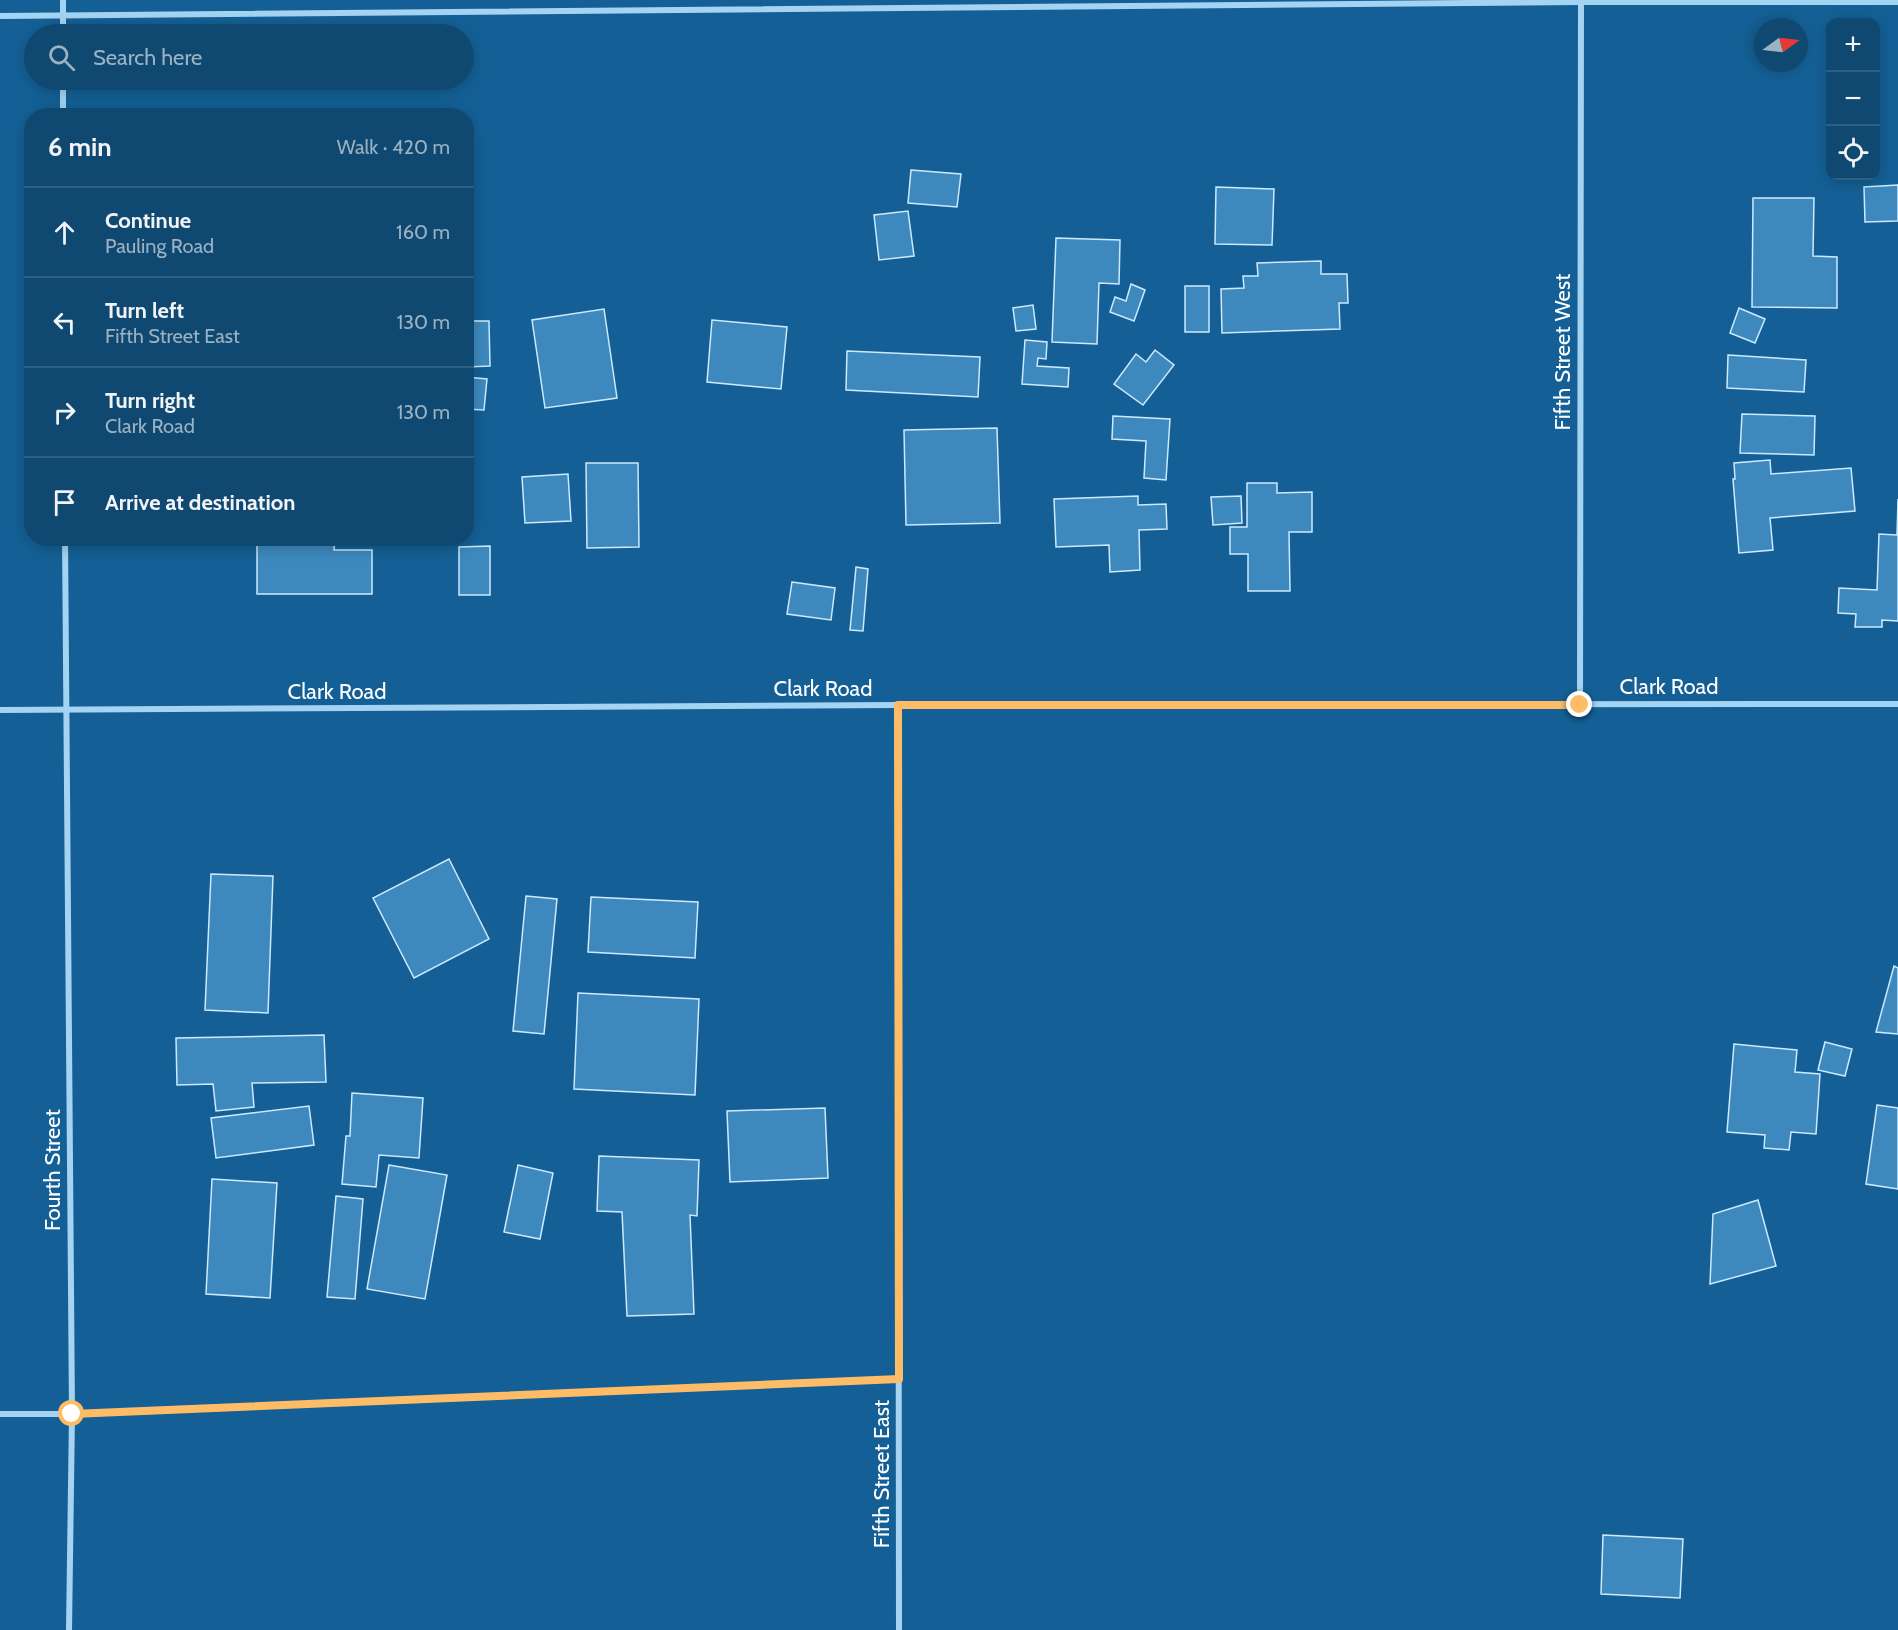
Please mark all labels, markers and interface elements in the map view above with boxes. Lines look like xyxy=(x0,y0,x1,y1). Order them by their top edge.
north arrow xyxy=(1754,18,1808,72)
map controls xyxy=(1826,18,1880,180)
button: + xyxy=(1826,18,1880,72)
search box xyxy=(24,24,474,90)
icon: search xyxy=(45,41,78,74)
text: Search here xyxy=(93,44,202,71)
button: − xyxy=(1826,72,1880,126)
button: locate xyxy=(1826,126,1880,180)
text: 6 min xyxy=(48,131,112,163)
text: Walk · 420 m xyxy=(337,135,450,159)
text: Continue xyxy=(105,207,191,234)
icon: ahead xyxy=(48,216,81,249)
text: 160 m xyxy=(396,220,450,244)
text: Pauling Road xyxy=(105,234,214,258)
street label: Fifth Street West xyxy=(1549,273,1576,430)
text: Turn left xyxy=(105,297,184,324)
icon: left xyxy=(48,306,81,339)
text: 130 m xyxy=(397,310,450,334)
text: Fifth Street East xyxy=(105,324,240,348)
text: Turn right xyxy=(105,387,195,414)
icon: right xyxy=(48,396,81,429)
text: 130 m xyxy=(397,400,450,424)
text: Clark Road xyxy=(105,414,195,438)
icon: arrive xyxy=(48,486,81,519)
text: Arrive at destination xyxy=(105,489,295,516)
street label: Clark Road xyxy=(1620,673,1718,700)
street label: Clark Road xyxy=(774,675,872,702)
street label: Clark Road xyxy=(288,678,386,705)
route end xyxy=(1566,691,1592,717)
street label: Fourth Street xyxy=(39,1108,66,1231)
street label: Fifth Street East xyxy=(868,1399,895,1548)
route start xyxy=(58,1400,84,1426)

